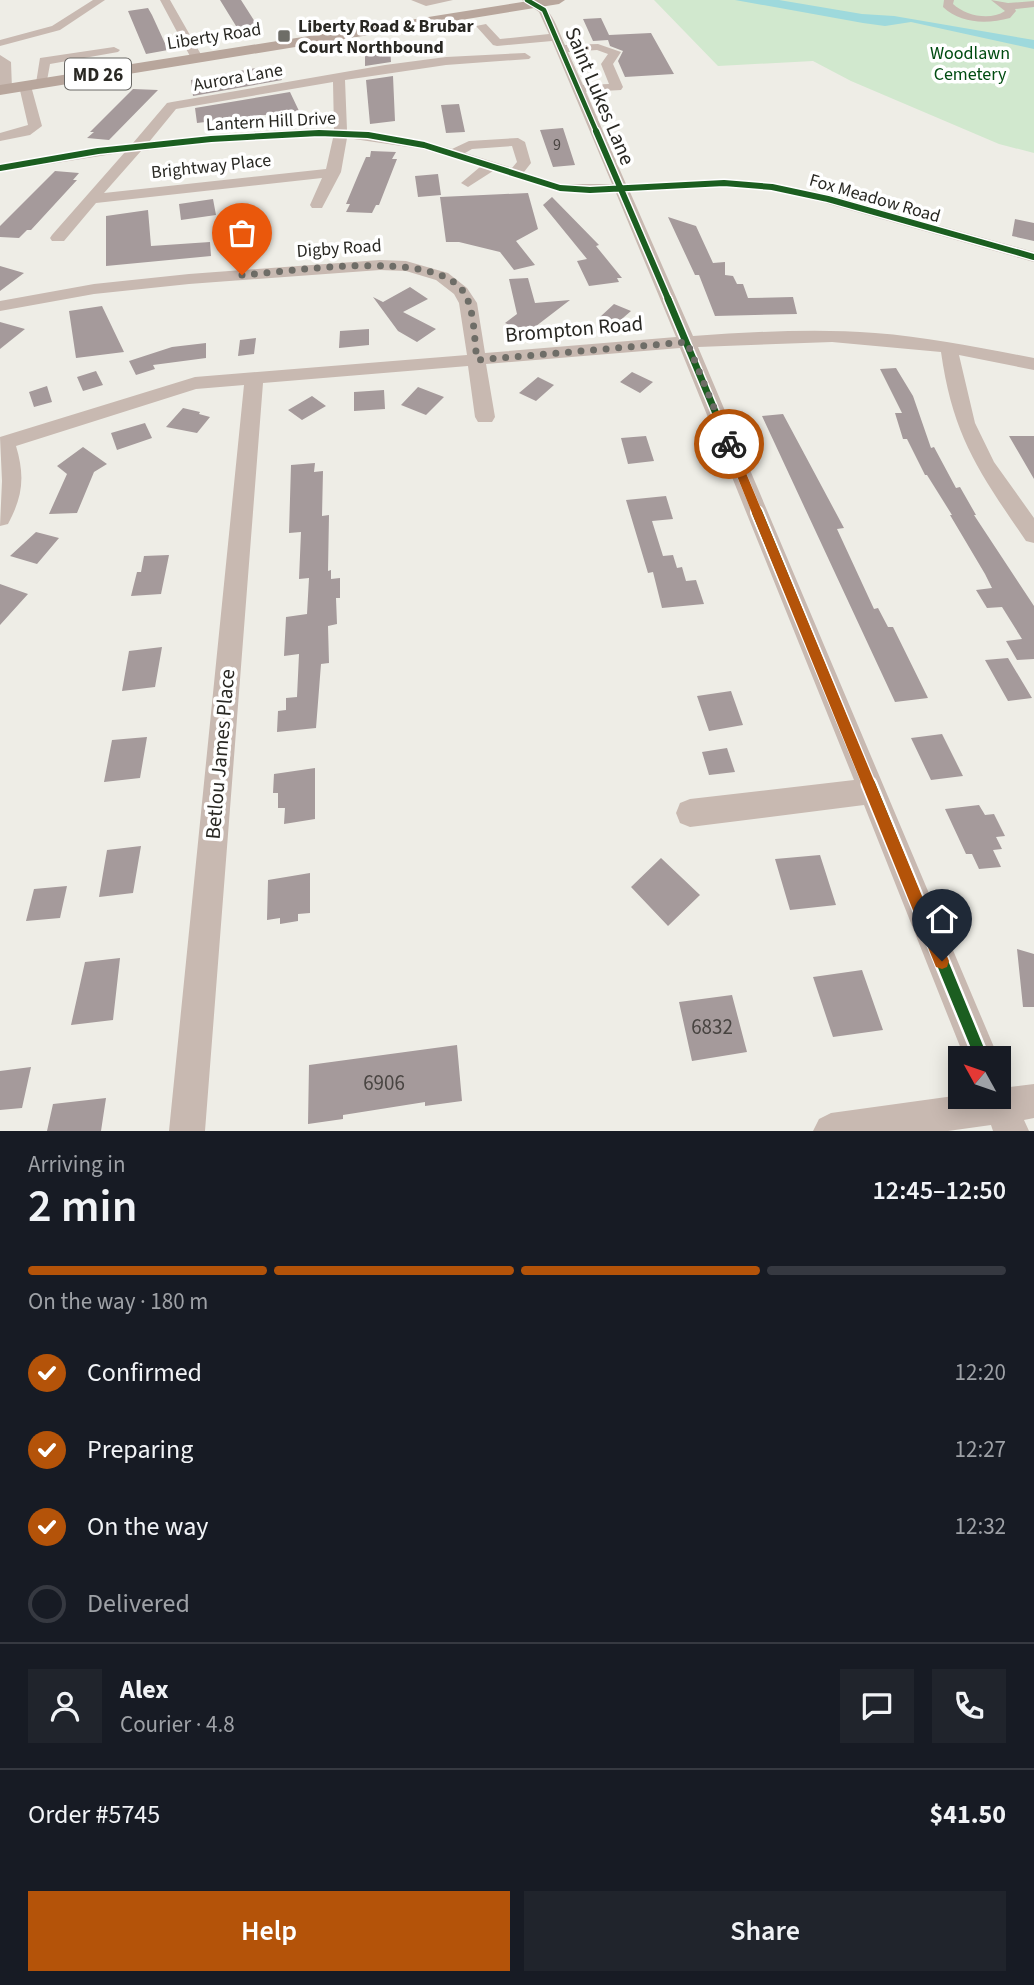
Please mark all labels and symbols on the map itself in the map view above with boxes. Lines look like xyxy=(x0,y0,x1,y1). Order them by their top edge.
place label: Liberty Road & Brubar Court Northbound xyxy=(298,14,474,60)
street label: Liberty Road xyxy=(165,17,263,56)
street label: Saint Lukes Lane xyxy=(557,22,643,170)
marker: Liberty Road & Brubar Court Northbound xyxy=(276,28,292,44)
park label: Woodlawn Cemetery xyxy=(930,41,1010,87)
street label: Aurora Lane xyxy=(191,57,285,98)
road number: MD 26 xyxy=(65,58,131,90)
street label: Lantern Hill Drive xyxy=(205,106,337,137)
house number: 9 xyxy=(553,134,561,156)
street label: Brightway Place xyxy=(150,148,272,185)
street label: Fox Meadow Road xyxy=(806,168,943,229)
pin xyxy=(212,203,272,275)
street label: Digby Road xyxy=(296,233,382,264)
street label: Brompton Road xyxy=(504,308,644,350)
courier xyxy=(694,409,764,479)
street label: Betlou James Place xyxy=(198,668,242,840)
pin xyxy=(912,889,972,961)
house number: 6832 xyxy=(691,1012,733,1042)
north arrow xyxy=(948,1046,1012,1110)
house number: 6906 xyxy=(363,1068,405,1098)

